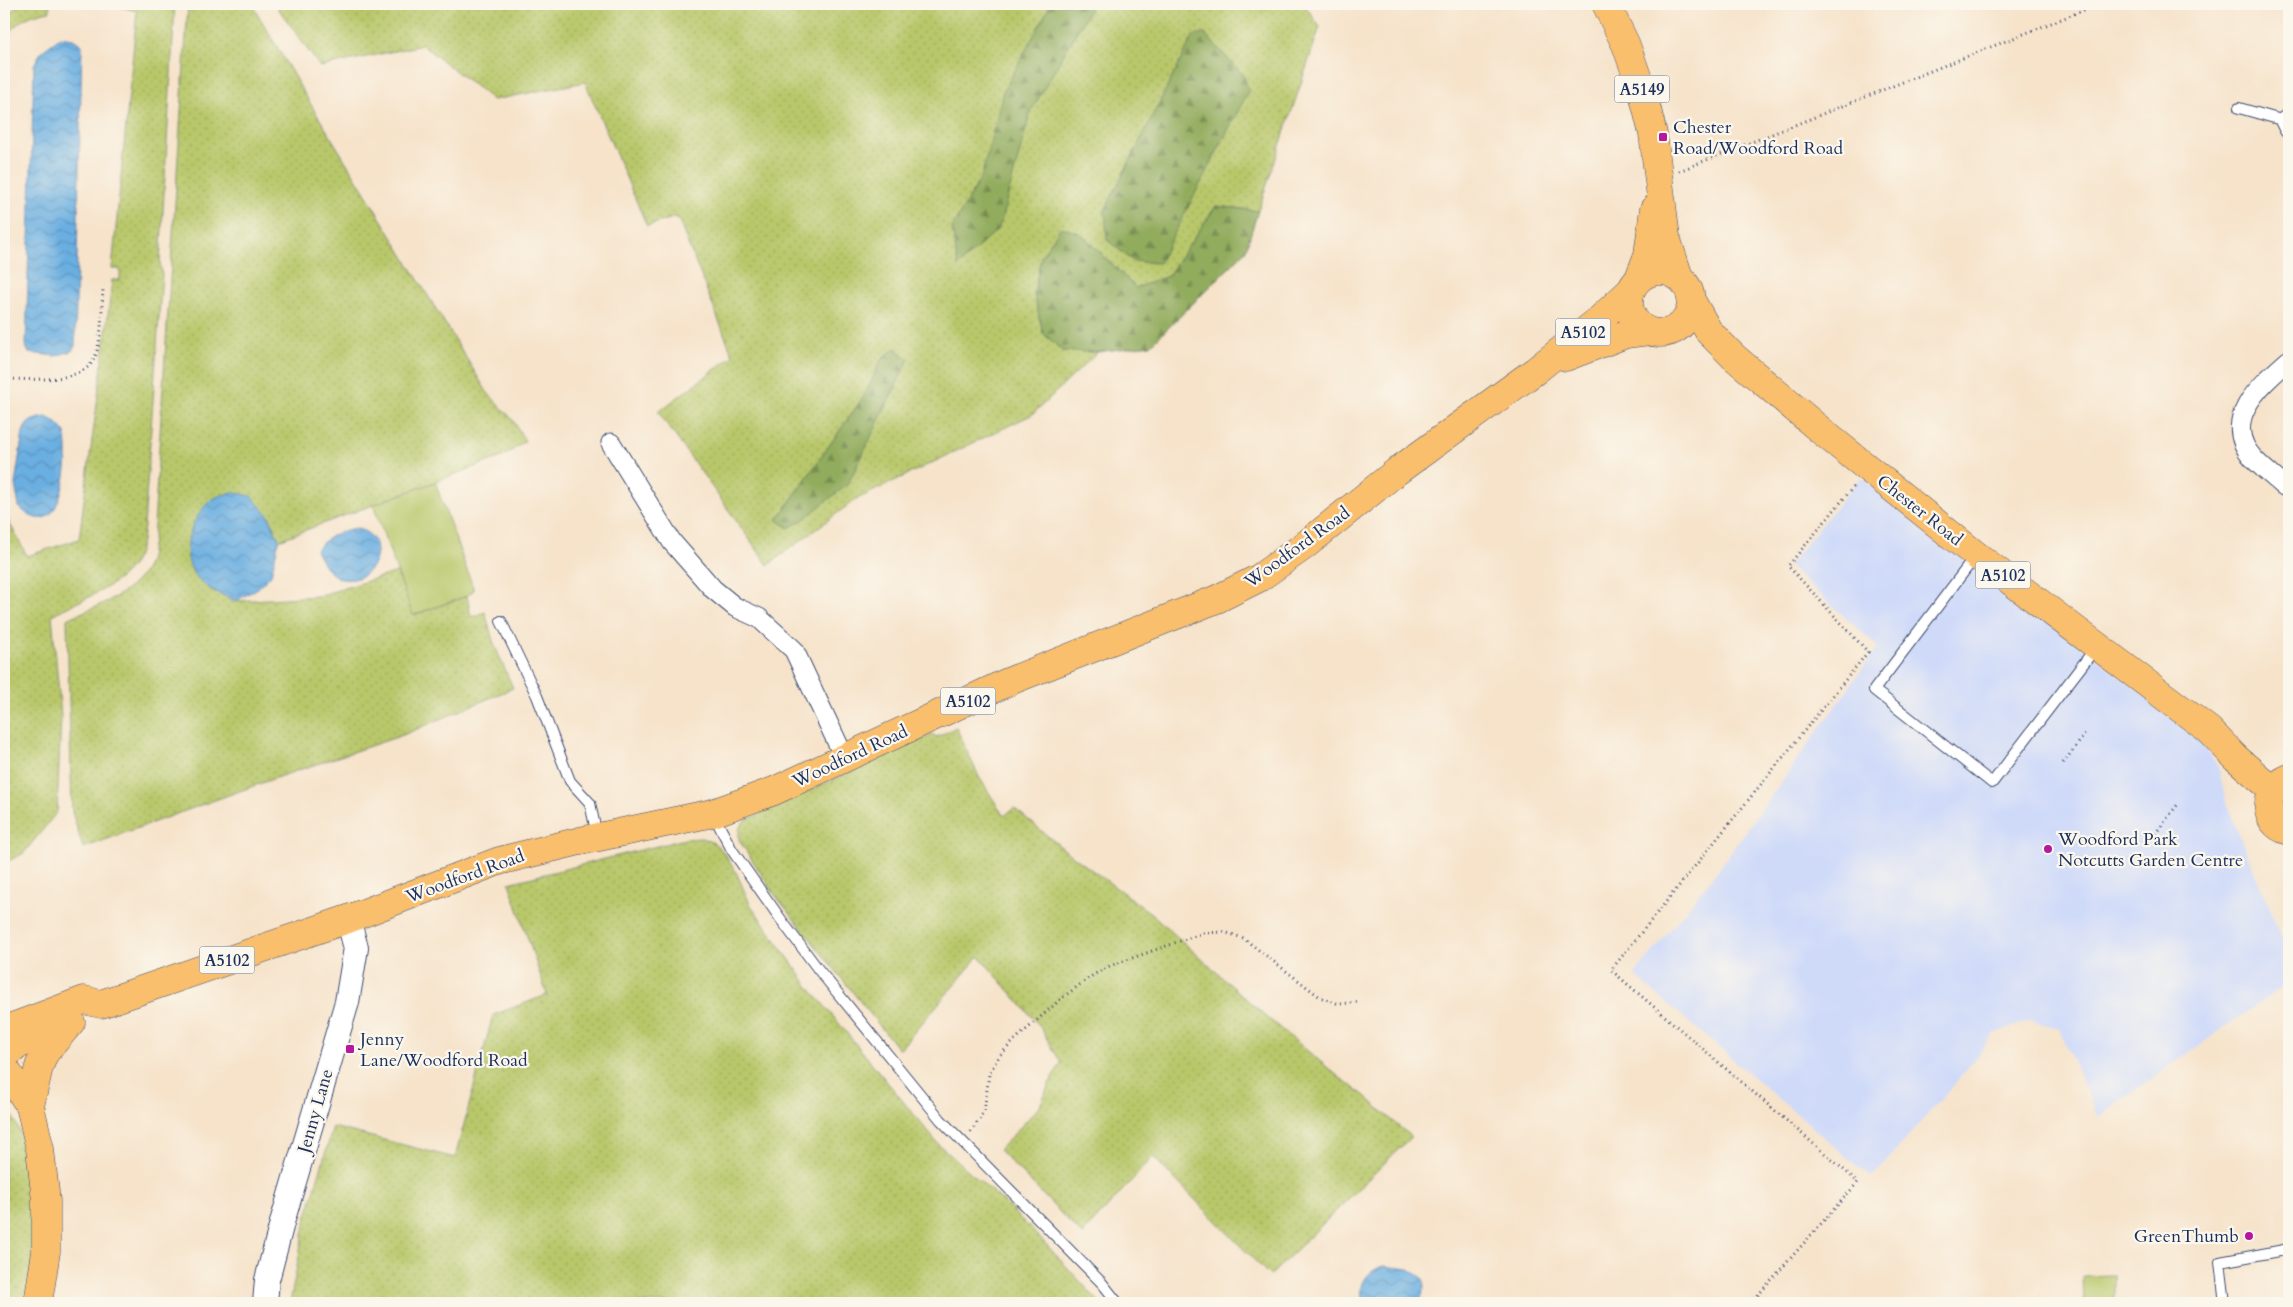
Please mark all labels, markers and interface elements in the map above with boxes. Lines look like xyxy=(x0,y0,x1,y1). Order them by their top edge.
road number: A5149 xyxy=(1614,76,1670,102)
place label: Chester Road/Woodford Road xyxy=(1673,115,1843,161)
marker: Chester Road/Woodford Road xyxy=(1657,131,1669,143)
road number: A5102 xyxy=(1556,318,1610,346)
street label: Chester Road xyxy=(1872,469,1968,552)
street label: Woodford Road xyxy=(1239,500,1355,595)
road number: A5102 xyxy=(1976,562,2030,588)
road number: A5102 xyxy=(940,688,996,714)
street label: Woodford Road xyxy=(788,719,912,795)
place label: Woodford Park Notcutts Garden Centre xyxy=(2057,827,2243,873)
street label: Woodford Road xyxy=(401,843,528,910)
marker: Woodford Park Notcutts Garden Centre xyxy=(2042,843,2054,855)
road number: A5102 xyxy=(200,946,254,974)
place label: Jenny Lane/Woodford Road xyxy=(357,1027,528,1073)
marker: Jenny Lane/Woodford Road xyxy=(344,1043,356,1055)
street label: Jenny Lane xyxy=(291,1066,339,1159)
place label: GreenThumb xyxy=(2134,1224,2239,1249)
marker: GreenThumb xyxy=(2243,1230,2255,1242)

